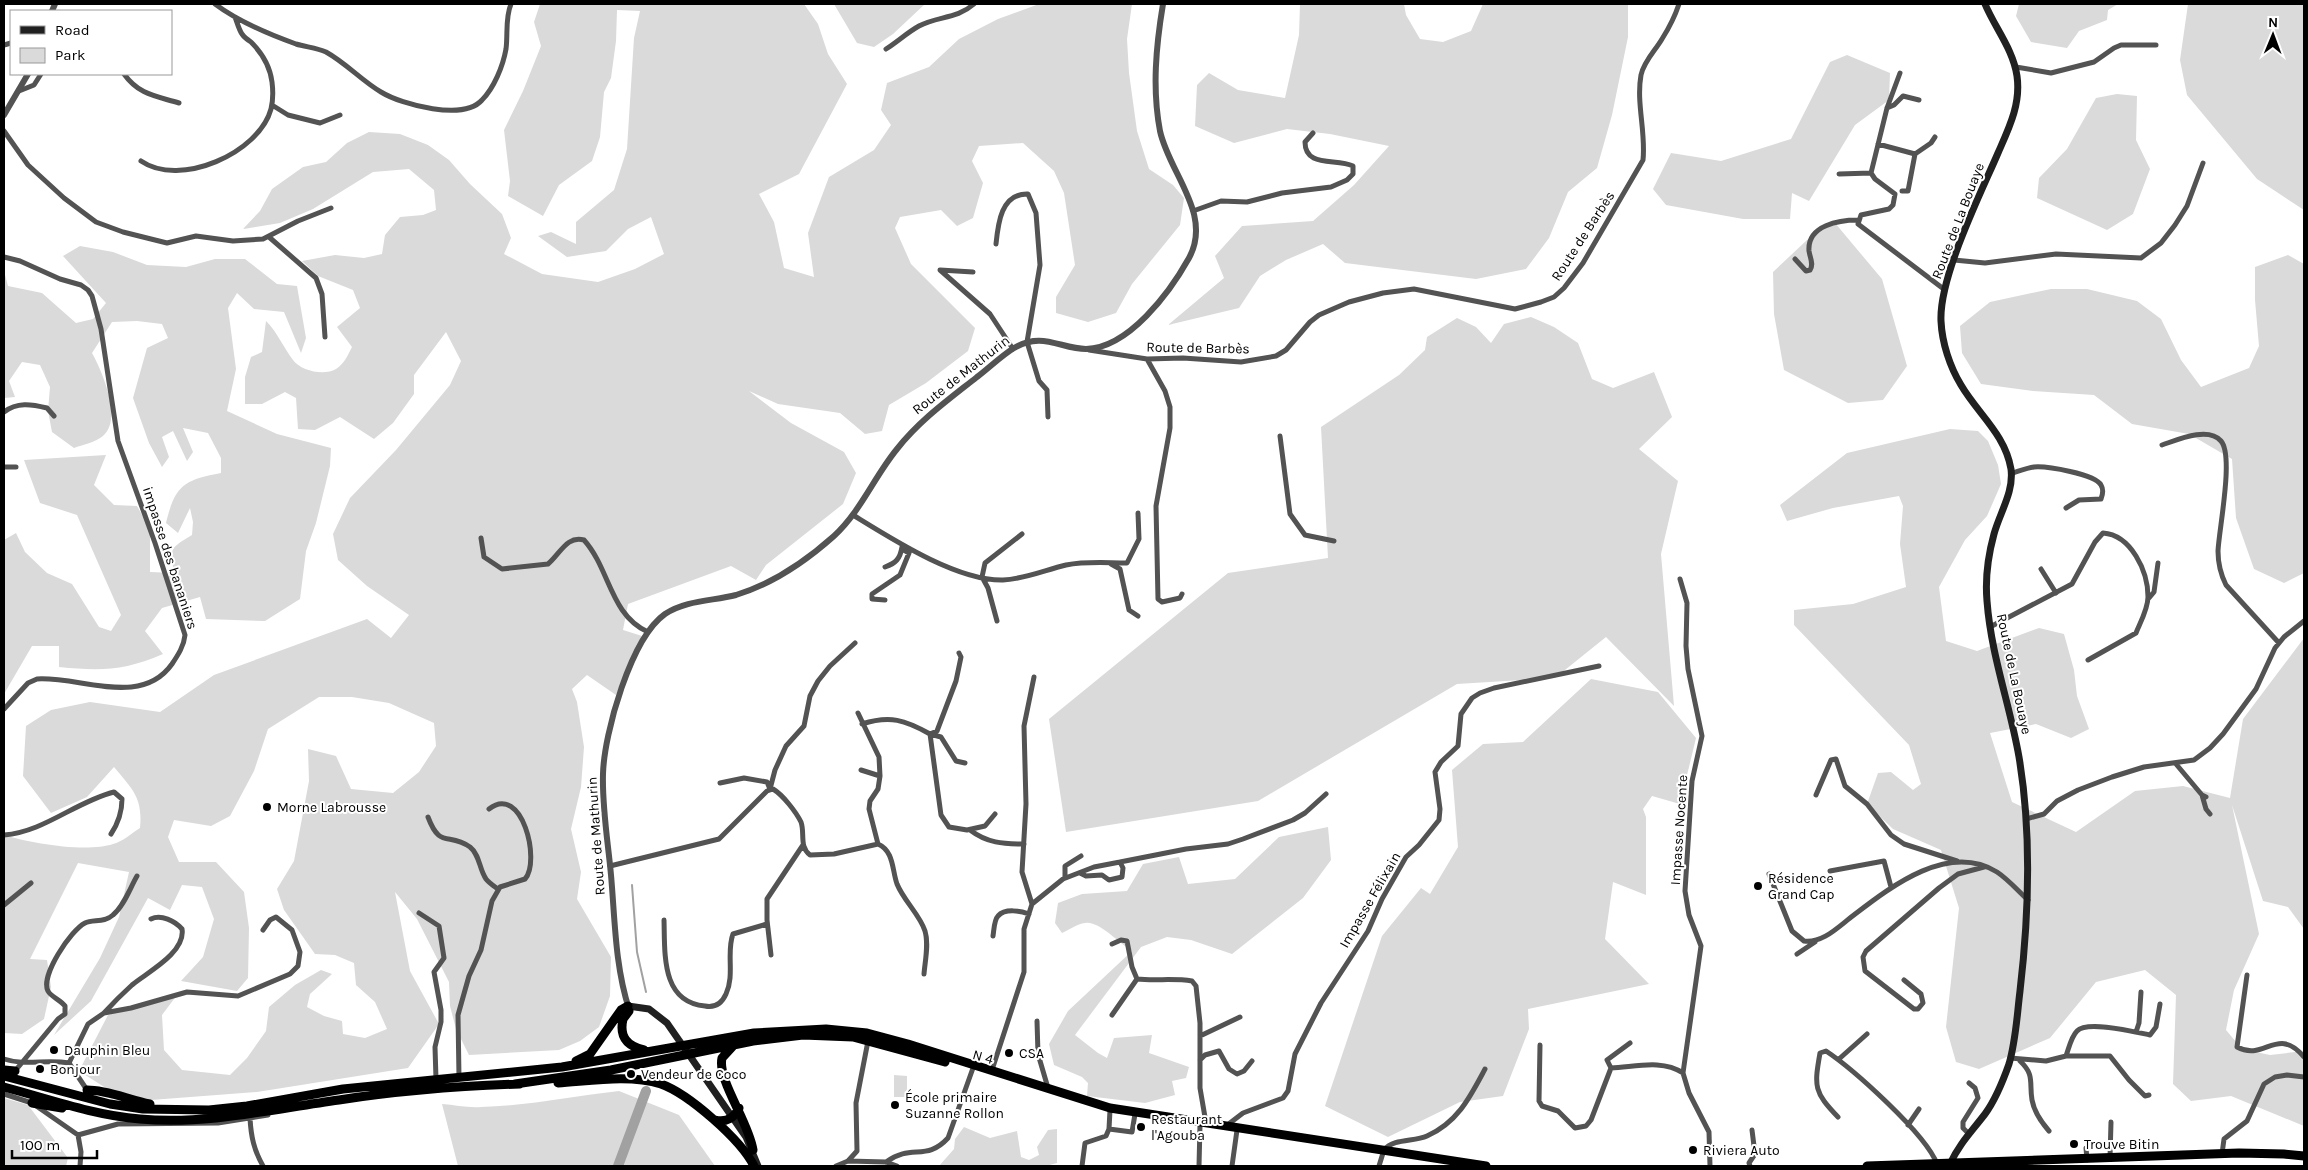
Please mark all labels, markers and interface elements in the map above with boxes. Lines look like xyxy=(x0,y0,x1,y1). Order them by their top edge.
legend xyxy=(10,10,172,75)
north arrow xyxy=(2248,10,2298,60)
text: N xyxy=(2268,14,2278,31)
text: Road xyxy=(55,21,90,39)
text: Park xyxy=(55,46,85,64)
street label: Route de La Bouaye xyxy=(1928,160,1988,282)
street label: Route de Barbès xyxy=(1548,188,1618,284)
street label: Route de Mathurin xyxy=(909,332,1013,418)
street label: Route de Barbès xyxy=(1146,339,1250,357)
street label: impasse des bananiers xyxy=(139,485,201,631)
street label: Route de La Bouaye xyxy=(1993,612,2035,736)
street label: Impasse Nocente xyxy=(1667,774,1691,886)
street label: Route de Mathurin xyxy=(583,776,609,896)
place label: Morne Labrousse xyxy=(277,799,386,816)
marker: Morne Labrousse xyxy=(261,801,273,813)
street label: Impasse Félixain xyxy=(1336,849,1404,951)
place label: Résidence Grand Cap xyxy=(1768,870,1834,903)
marker: Résidence Grand Cap xyxy=(1752,880,1764,892)
place label: Dauphin Bleu xyxy=(64,1042,150,1059)
marker: Dauphin Bleu xyxy=(48,1044,60,1056)
place label: CSA xyxy=(1019,1045,1044,1062)
street label: N 4 xyxy=(971,1046,995,1068)
marker: CSA xyxy=(1003,1047,1015,1059)
place label: Bonjour xyxy=(50,1061,101,1078)
marker: Bonjour xyxy=(34,1063,46,1075)
place label: Vendeur de Coco xyxy=(641,1066,746,1083)
marker: Vendeur de Coco xyxy=(625,1068,637,1080)
place label: École primaire Suzanne Rollon xyxy=(905,1088,1004,1122)
marker: École primaire Suzanne Rollon xyxy=(889,1099,901,1111)
place label: Restaurant l'Agouba xyxy=(1151,1111,1222,1144)
marker: Restaurant l'Agouba xyxy=(1135,1121,1147,1133)
scale bar xyxy=(12,1128,98,1160)
text: 100 m xyxy=(20,1136,60,1154)
place label: Trouve Bitin xyxy=(2084,1136,2159,1153)
marker: Trouve Bitin xyxy=(2068,1138,2080,1150)
place label: Riviera Auto xyxy=(1703,1142,1780,1159)
marker: Riviera Auto xyxy=(1687,1144,1699,1156)

